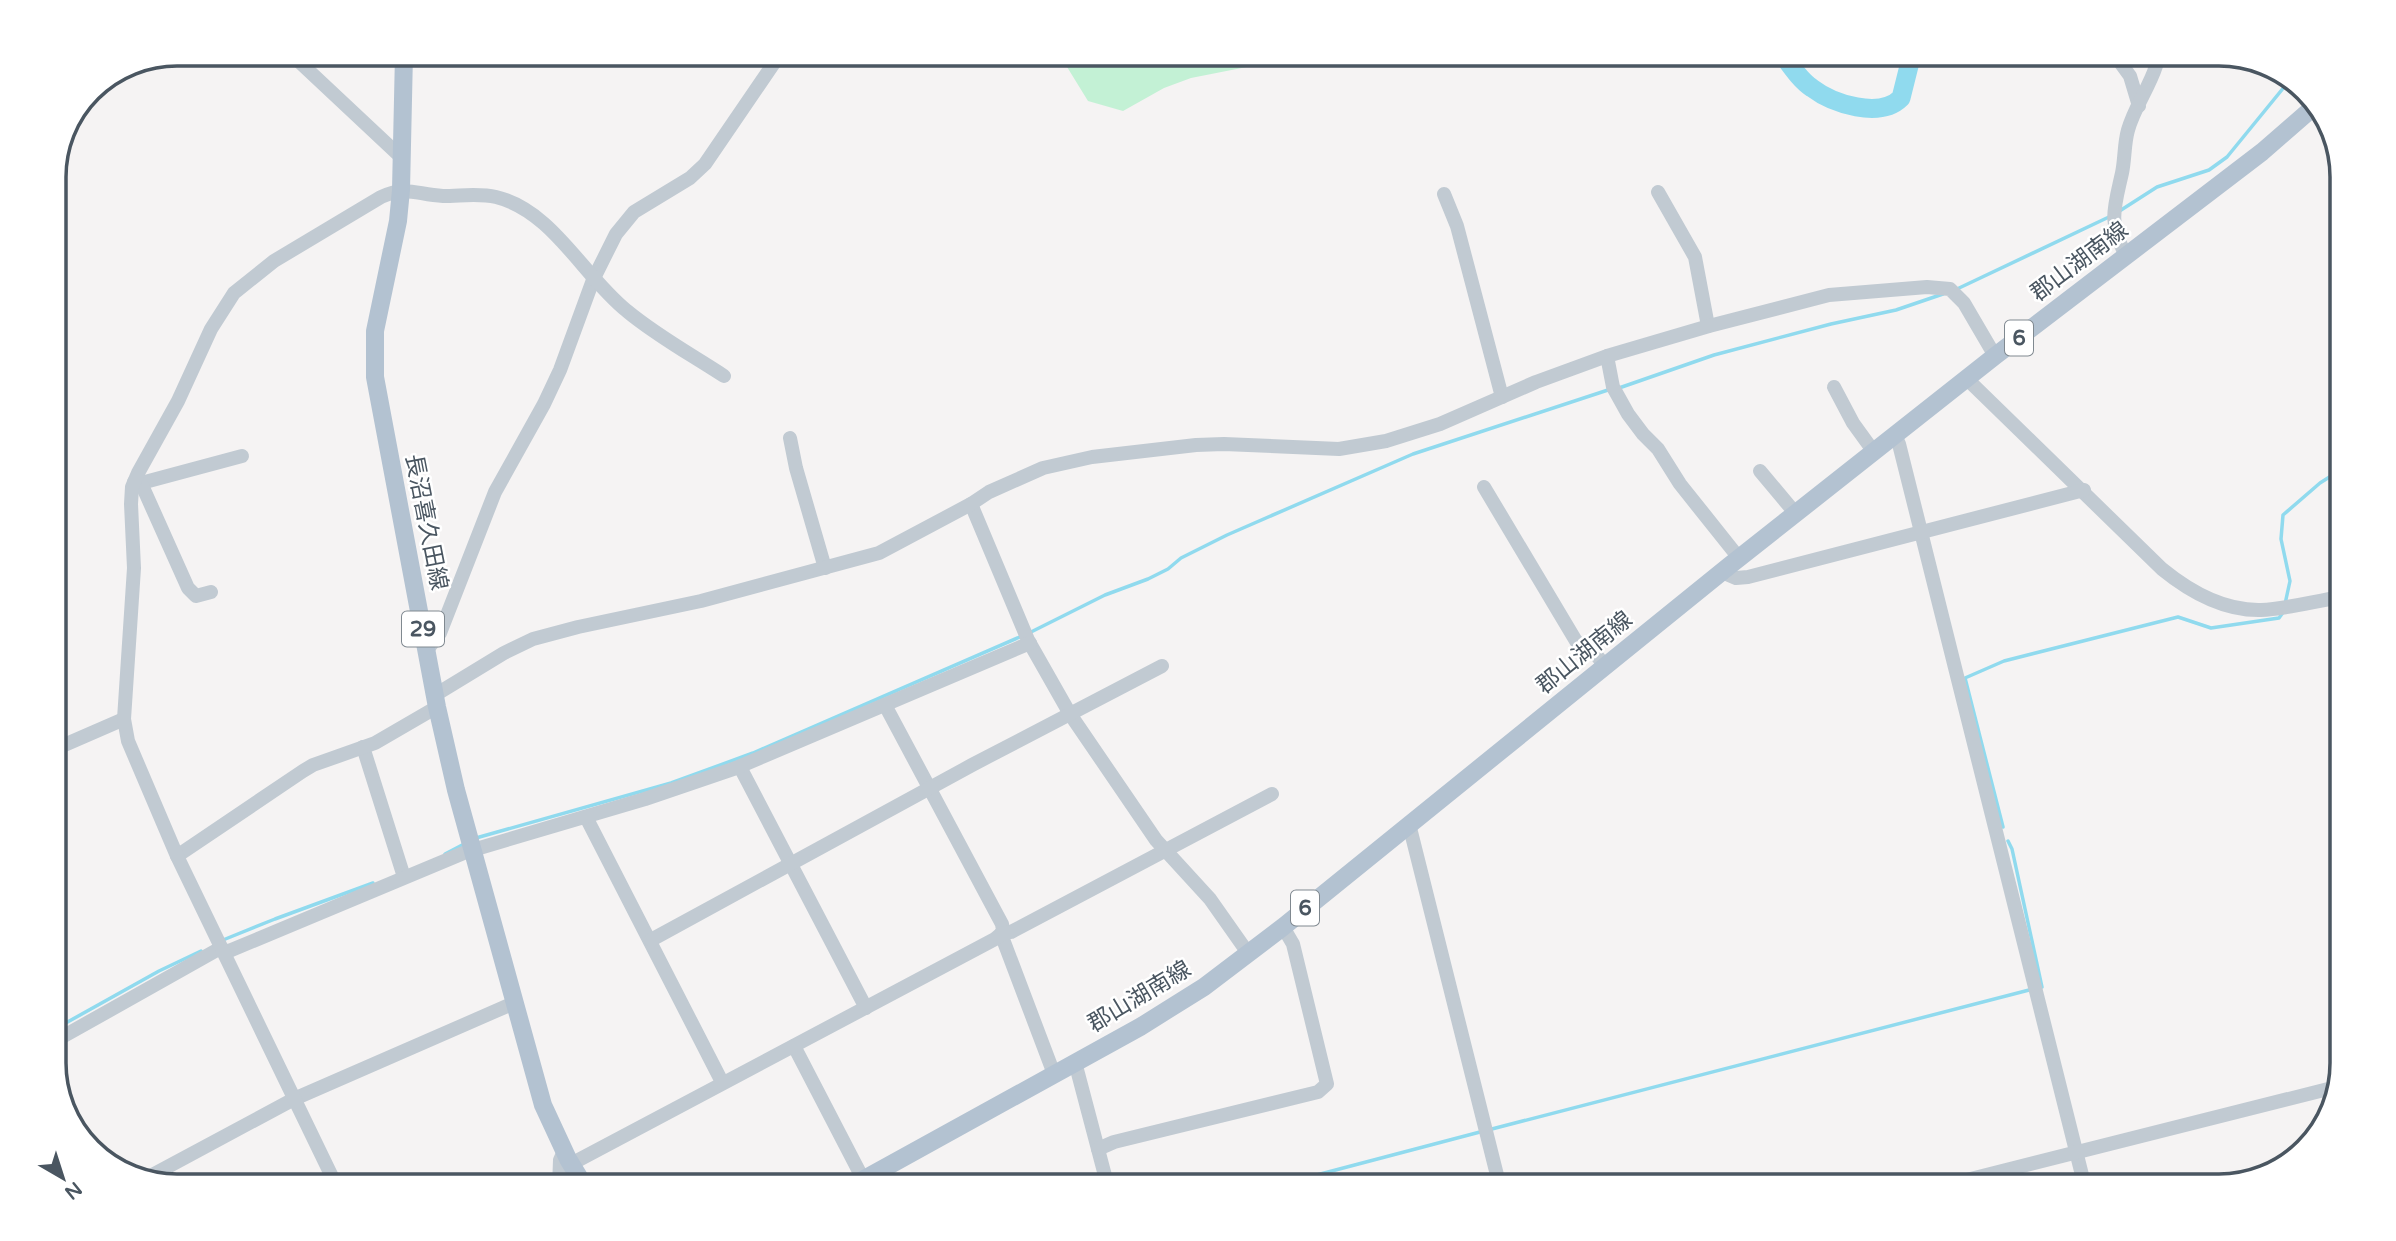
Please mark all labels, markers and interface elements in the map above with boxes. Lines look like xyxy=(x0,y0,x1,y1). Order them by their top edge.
street label: 郡山湖南線 xyxy=(2025,216,2134,308)
road number: 6 xyxy=(2005,320,2033,356)
street label: 長沼喜久田線 xyxy=(399,452,453,593)
street label: 郡山湖南線 xyxy=(1531,606,1638,700)
road number: 29 xyxy=(402,612,444,646)
road number: 6 xyxy=(1291,890,1319,926)
street label: 郡山湖南線 xyxy=(1083,955,1196,1038)
north arrow xyxy=(28,1143,98,1213)
text: N xyxy=(60,1177,86,1204)

